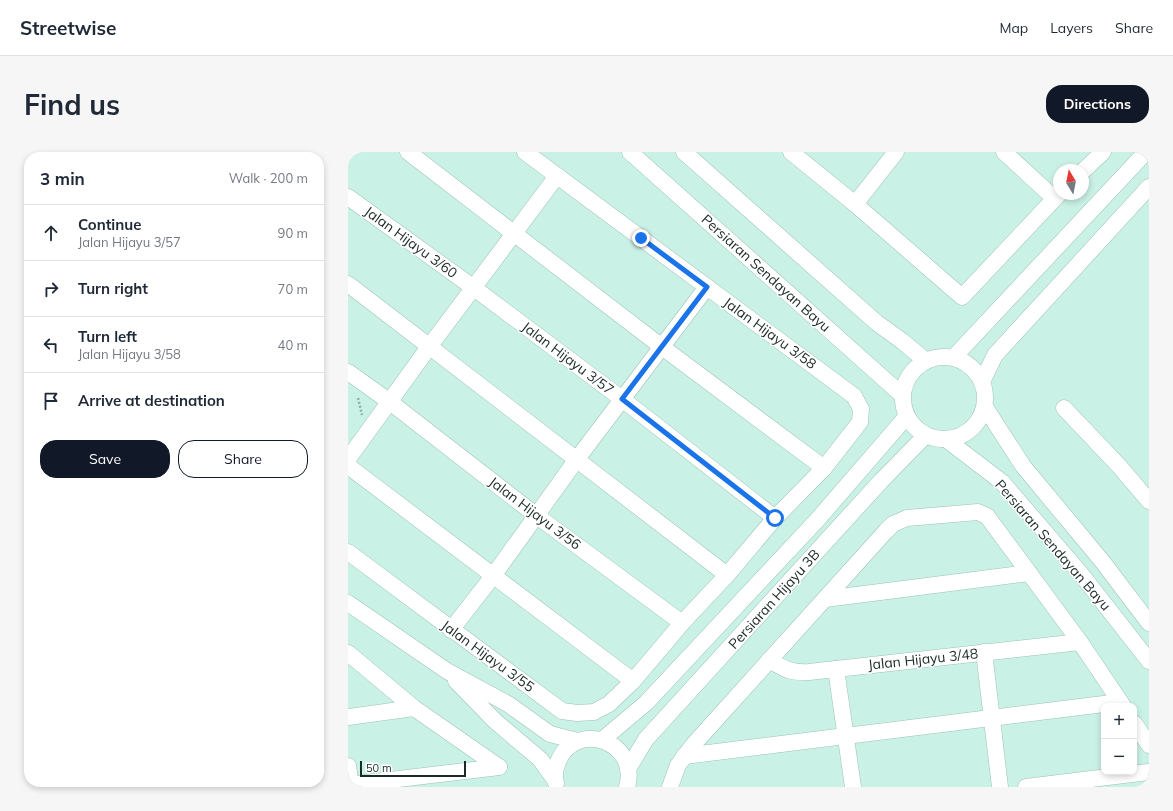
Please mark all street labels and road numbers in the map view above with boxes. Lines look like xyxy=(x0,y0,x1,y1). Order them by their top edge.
street label: Jalan Hijayu 3/60 xyxy=(361,202,461,282)
street label: Persiaran Sendayan Bayu xyxy=(698,210,834,336)
street label: Jalan Hijayu 3/58 xyxy=(720,293,820,373)
street label: Jalan Hijayu 3/57 xyxy=(518,318,618,398)
street label: Jalan Hijayu 3/56 xyxy=(485,473,585,553)
street label: Persiaran Sendayan Bayu xyxy=(991,476,1115,614)
street label: Persiaran Hijayu 3B xyxy=(724,545,824,653)
street label: Jalan Hijayu 3/55 xyxy=(438,616,538,696)
street label: Jalan Hijayu 3/48 xyxy=(867,644,979,674)

